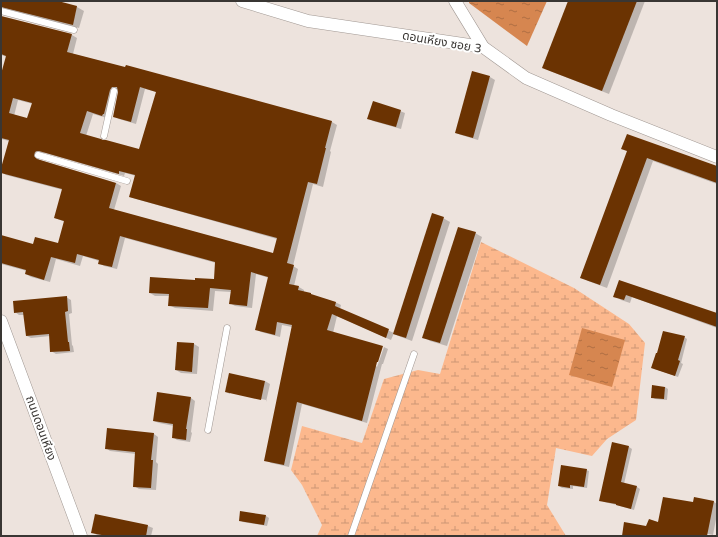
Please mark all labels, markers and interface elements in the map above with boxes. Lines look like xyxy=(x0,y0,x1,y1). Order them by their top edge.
street label: ดอนเหียง ซอย 3 xyxy=(401,28,483,56)
street label: ถนนดอนเหียง xyxy=(23,394,59,462)

